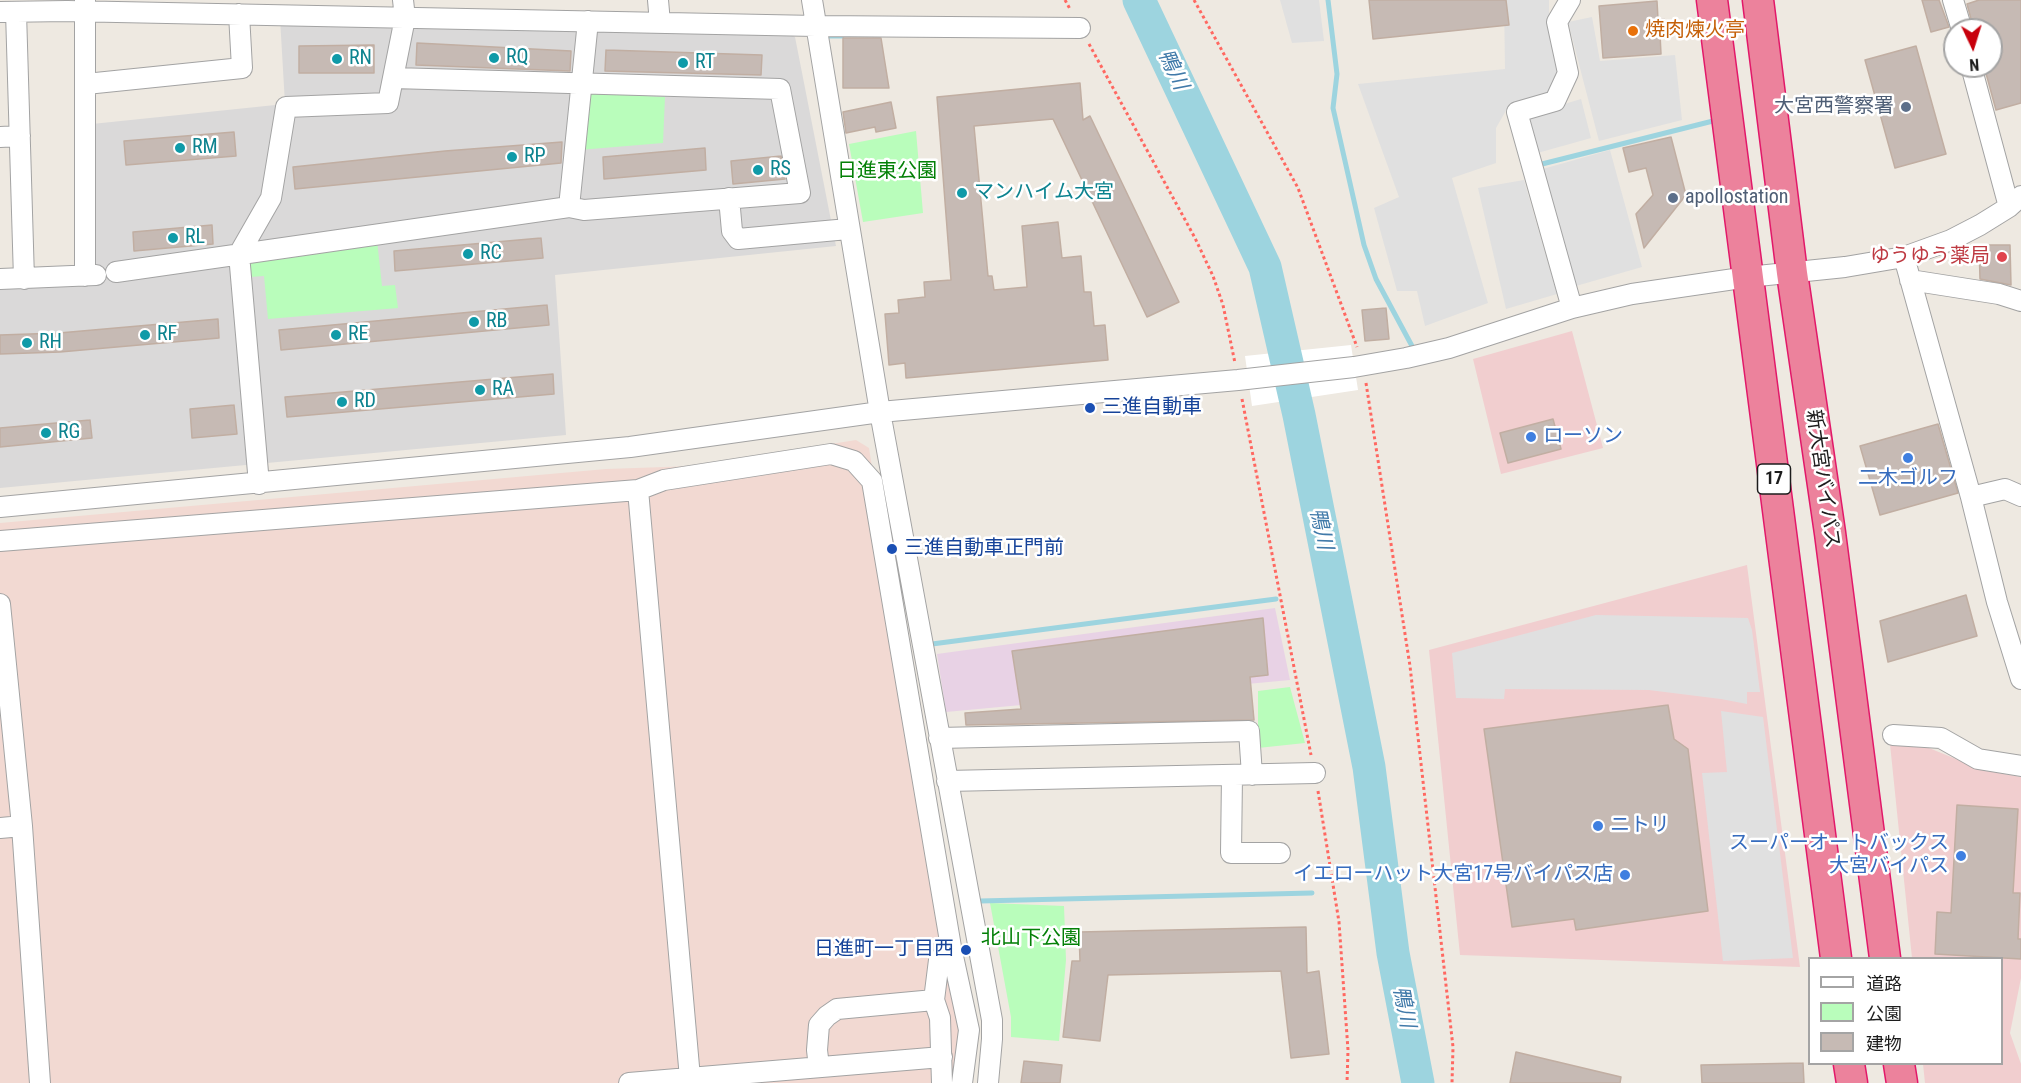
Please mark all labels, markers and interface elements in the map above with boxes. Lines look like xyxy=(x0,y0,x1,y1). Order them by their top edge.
north arrow xyxy=(1943,18,2003,78)
place label: 焼肉煉火亭 xyxy=(1645,19,1745,43)
marker: 焼肉煉火亭 xyxy=(1626,24,1640,38)
place label: RQ xyxy=(506,46,529,70)
water label: 鴨川 xyxy=(1152,46,1192,94)
place label: RN xyxy=(349,47,372,71)
marker: RQ xyxy=(487,51,501,65)
place label: RT xyxy=(695,51,715,75)
marker: RN xyxy=(330,52,344,66)
text: N xyxy=(1969,55,1980,74)
marker: RT xyxy=(676,56,690,70)
place label: 大宮西警察署 xyxy=(1774,95,1894,119)
marker: 大宮西警察署 xyxy=(1899,100,1913,114)
place label: RM xyxy=(192,136,218,160)
marker: RM xyxy=(173,141,187,155)
place label: RP xyxy=(524,145,546,169)
marker: RP xyxy=(505,150,519,164)
place label: RS xyxy=(770,158,791,182)
park label: 日進東公園 xyxy=(837,160,937,184)
marker: RS xyxy=(751,163,765,177)
place label: マンハイム大宮 xyxy=(974,181,1114,205)
marker: マンハイム大宮 xyxy=(955,186,969,200)
place label: apollostation xyxy=(1685,186,1789,210)
marker: apollostation xyxy=(1666,191,1680,205)
place label: RL xyxy=(185,226,205,250)
marker: RL xyxy=(166,231,180,245)
place label: RC xyxy=(480,242,502,266)
place label: ゆうゆう薬局 xyxy=(1870,245,1990,269)
marker: RC xyxy=(461,247,475,261)
marker: ゆうゆう薬局 xyxy=(1995,250,2009,264)
place label: RB xyxy=(486,310,508,334)
marker: RB xyxy=(467,315,481,329)
place label: RF xyxy=(157,323,177,347)
place label: RE xyxy=(348,323,369,347)
marker: RF xyxy=(138,328,152,342)
marker: RE xyxy=(329,328,343,342)
place label: RH xyxy=(39,331,62,355)
marker: RH xyxy=(20,336,34,350)
place label: RA xyxy=(492,378,514,402)
marker: RA xyxy=(473,383,487,397)
place label: RD xyxy=(354,390,376,414)
marker: RD xyxy=(335,395,349,409)
place label: 三進自動車 xyxy=(1102,396,1202,420)
marker: 三進自動車 xyxy=(1083,401,1097,415)
street label: 新大宮バイパス xyxy=(1800,408,1844,550)
place label: RG xyxy=(58,421,80,445)
place label: ローソン xyxy=(1543,425,1623,449)
marker: RG xyxy=(39,426,53,440)
marker: ローソン xyxy=(1524,430,1538,444)
marker: 二木ゴルフ xyxy=(1901,451,1915,465)
road number: 17 xyxy=(1758,464,1790,494)
place label: 二木ゴルフ xyxy=(1858,467,1958,491)
water label: 鴨川 xyxy=(1303,506,1337,552)
place label: 三進自動車正門前 xyxy=(904,537,1064,561)
marker: 三進自動車正門前 xyxy=(885,542,899,556)
place label: ニトリ xyxy=(1610,814,1670,838)
marker: ニトリ xyxy=(1591,819,1605,833)
place label: スーパーオートバックス 大宮バイパス xyxy=(1729,832,1949,879)
marker: スーパーオートバックス 大宮バイパス xyxy=(1954,849,1968,863)
place label: イエローハット大宮17号バイパス店 xyxy=(1293,863,1613,887)
marker: イエローハット大宮17号バイパス店 xyxy=(1618,868,1632,882)
park label: 北山下公園 xyxy=(981,927,1081,951)
place label: 日進町一丁目西 xyxy=(814,938,954,962)
marker: 日進町一丁目西 xyxy=(959,943,973,957)
legend xyxy=(1808,957,2003,1065)
text: 道路 xyxy=(1866,973,1902,994)
water label: 鴨川 xyxy=(1387,984,1419,1030)
text: 公園 xyxy=(1866,1003,1902,1024)
text: 建物 xyxy=(1866,1033,1902,1054)

